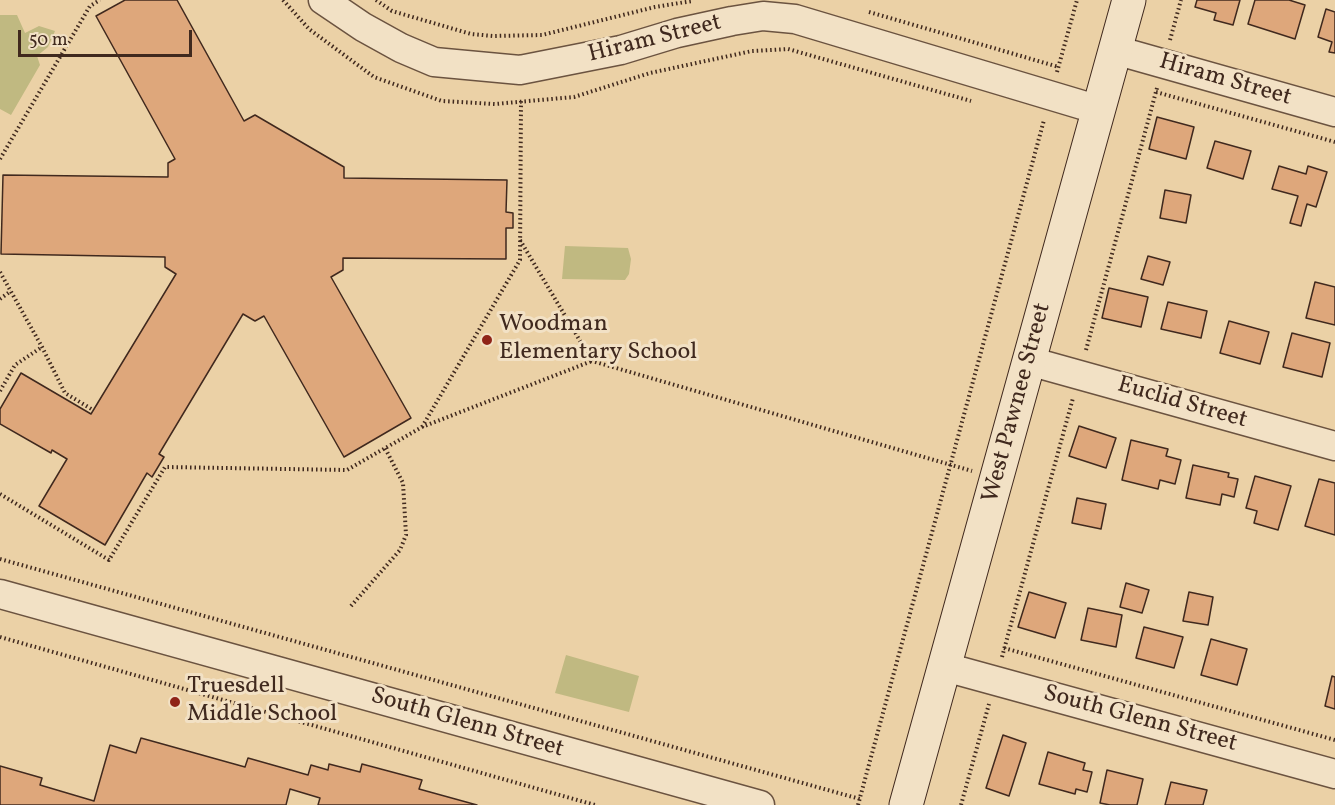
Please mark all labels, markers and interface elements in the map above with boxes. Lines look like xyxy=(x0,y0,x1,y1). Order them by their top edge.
street label: Hiram Street xyxy=(585,10,725,70)
scale bar xyxy=(21,18,195,56)
text: 50 m xyxy=(29,28,68,53)
street label: Hiram Street xyxy=(1156,48,1294,114)
street label: West Pawnee Street xyxy=(977,300,1059,506)
place label: Woodman Elementary School xyxy=(499,312,697,368)
marker: Woodman Elementary School xyxy=(480,333,494,347)
street label: Euclid Street xyxy=(1114,372,1250,436)
place label: Truesdell Middle School xyxy=(187,674,337,730)
street label: South Glenn Street xyxy=(1040,680,1240,760)
street label: South Glenn Street xyxy=(367,683,567,765)
marker: Truesdell Middle School xyxy=(168,695,182,709)

